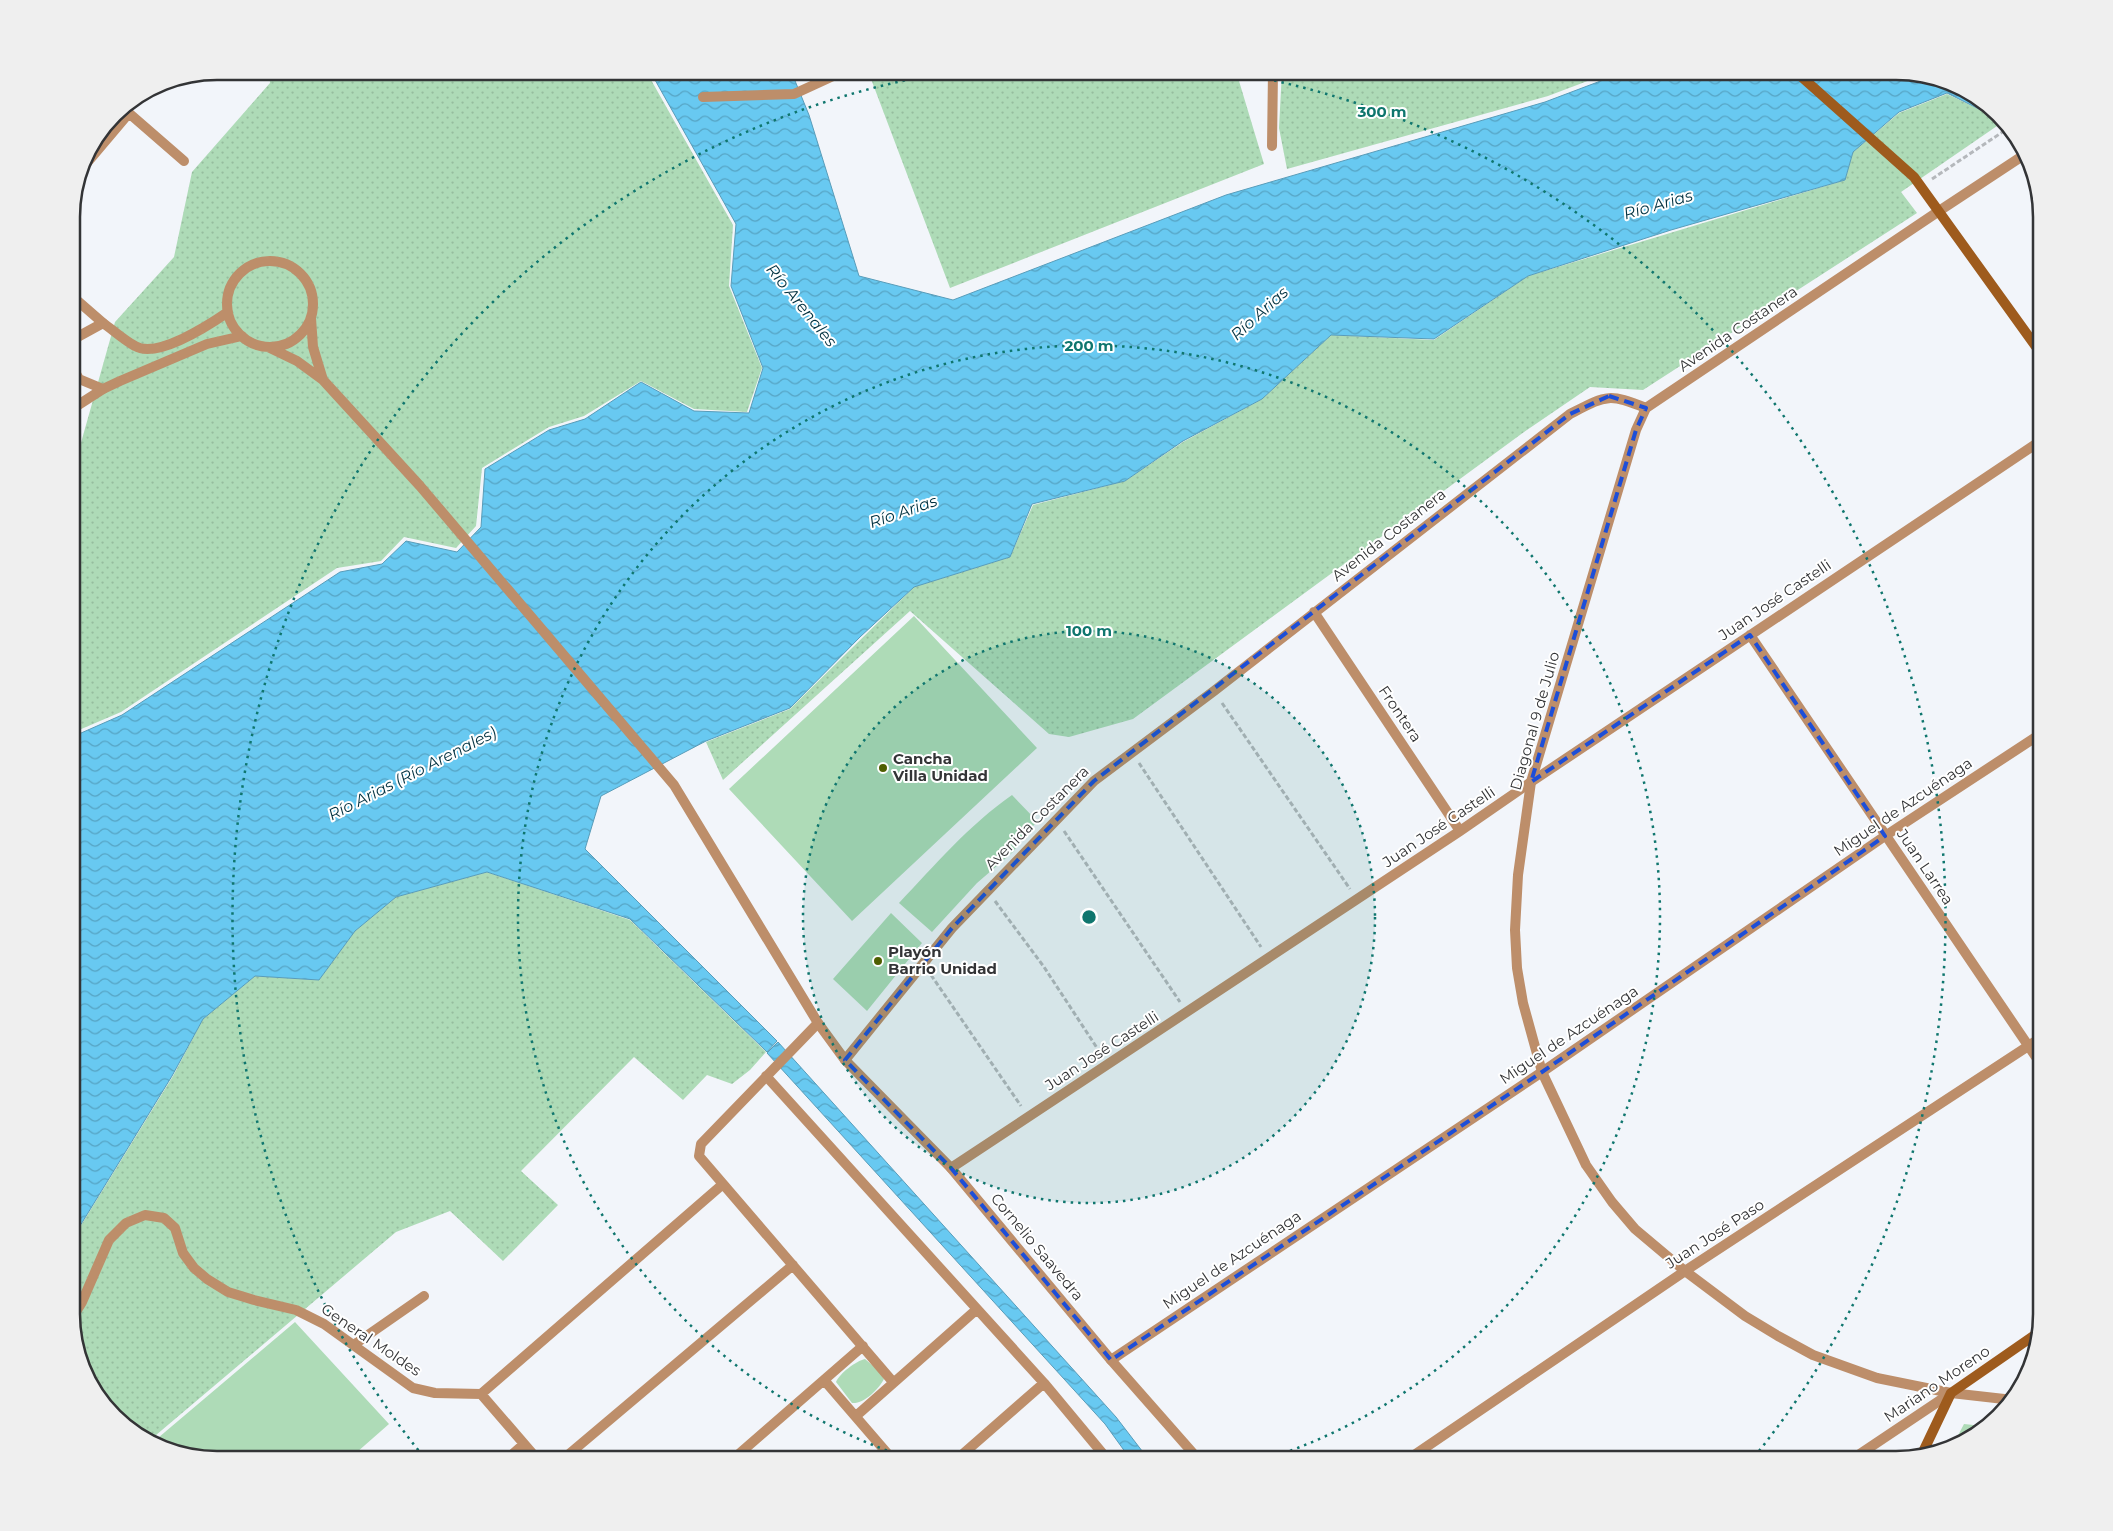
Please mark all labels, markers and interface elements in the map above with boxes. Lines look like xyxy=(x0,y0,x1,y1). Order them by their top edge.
text: 300 m xyxy=(1356,102,1407,121)
water label: Río Arias xyxy=(1621,186,1695,223)
water label: Río Arenales xyxy=(762,260,841,351)
water label: Río Arias xyxy=(1227,282,1292,344)
street label: Avenida Costanera xyxy=(1675,282,1801,375)
text: 200 m xyxy=(1064,336,1114,355)
street label: Avenida Costanera xyxy=(1328,484,1450,585)
water label: Río Arias xyxy=(867,491,940,532)
street label: Juan José Castelli xyxy=(1714,555,1835,645)
text: 100 m xyxy=(1066,621,1112,640)
street label: Diagonal 9 de Julio xyxy=(1506,649,1563,792)
street label: Frontera xyxy=(1375,682,1426,745)
water label: Río Arias (Río Arenales) xyxy=(325,723,500,824)
place label: Cancha Villa Unidad xyxy=(892,749,988,785)
street label: Miguel de Azcuénaga xyxy=(1830,753,1976,860)
marker: Cancha Villa Unidad xyxy=(877,762,889,774)
street label: Avenida Costanera xyxy=(981,762,1093,874)
street label: Juan José Castelli xyxy=(1378,782,1499,872)
street label: Juan Larrea xyxy=(1892,824,1958,908)
centre of rings xyxy=(1080,908,1098,926)
place label: Playón Barrio Unidad xyxy=(888,942,997,978)
marker: Playón Barrio Unidad xyxy=(872,955,884,967)
street label: Miguel de Azcuénaga xyxy=(1496,981,1642,1088)
street label: Juan José Castelli xyxy=(1041,1007,1162,1095)
street label: Cornelio Saavedra xyxy=(987,1189,1088,1304)
street label: Juan José Paso xyxy=(1661,1195,1768,1273)
street label: Miguel de Azcuénaga xyxy=(1159,1206,1305,1313)
street label: General Moldes xyxy=(318,1299,425,1380)
street label: Mariano Moreno xyxy=(1880,1341,1993,1426)

